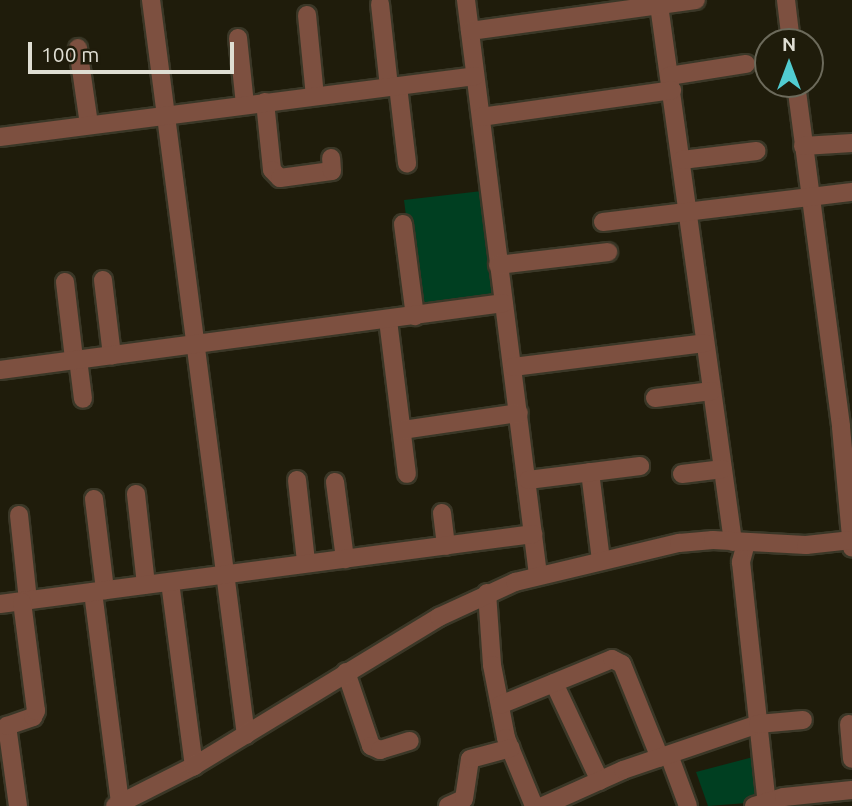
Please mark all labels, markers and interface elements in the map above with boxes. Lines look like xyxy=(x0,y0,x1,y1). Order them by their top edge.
scale bar xyxy=(32,28,238,72)
north arrow xyxy=(754,28,824,98)
text: N xyxy=(782,33,796,55)
text: 100 m xyxy=(41,42,99,66)

